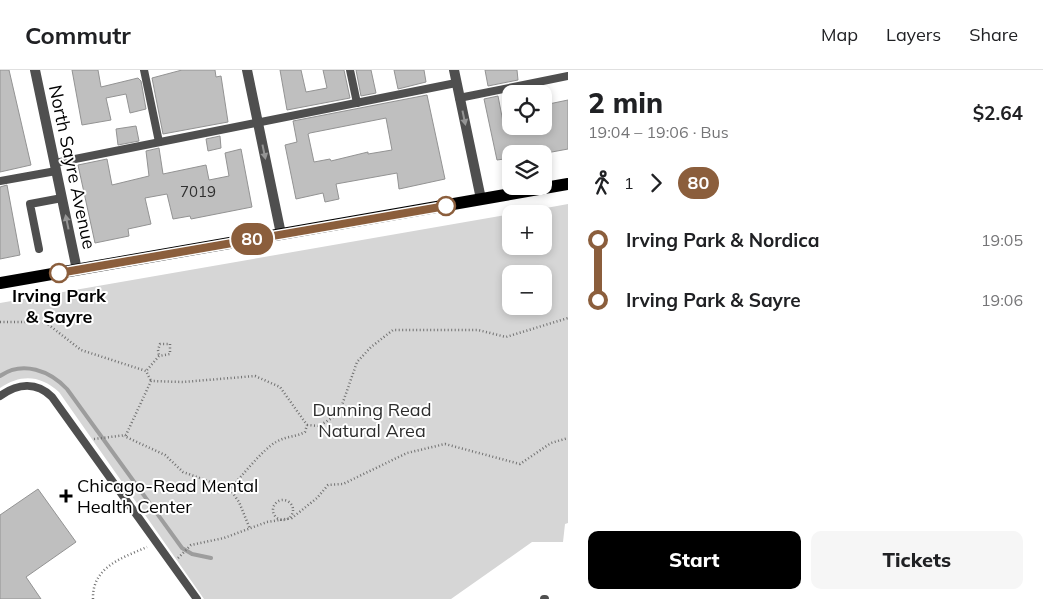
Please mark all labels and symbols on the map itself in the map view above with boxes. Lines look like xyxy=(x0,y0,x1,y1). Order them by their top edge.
street label: North Sayre Avenue xyxy=(44,83,101,251)
one-way arrow xyxy=(460,110,468,126)
one-way arrow xyxy=(260,144,268,160)
house number: 7019 xyxy=(180,182,216,201)
unlabelled marker xyxy=(436,196,456,216)
one-way arrow xyxy=(63,215,71,230)
line badge: 80 xyxy=(230,223,274,255)
marker: Irving Park & Sayre xyxy=(49,263,69,283)
place label: Irving Park & Sayre xyxy=(12,284,107,328)
park label: Dunning Read Natural Area xyxy=(313,398,431,442)
place label: Chicago-Read Mental Health Center xyxy=(77,474,258,518)
marker: Chicago-Read Mental Health Center xyxy=(59,489,73,503)

